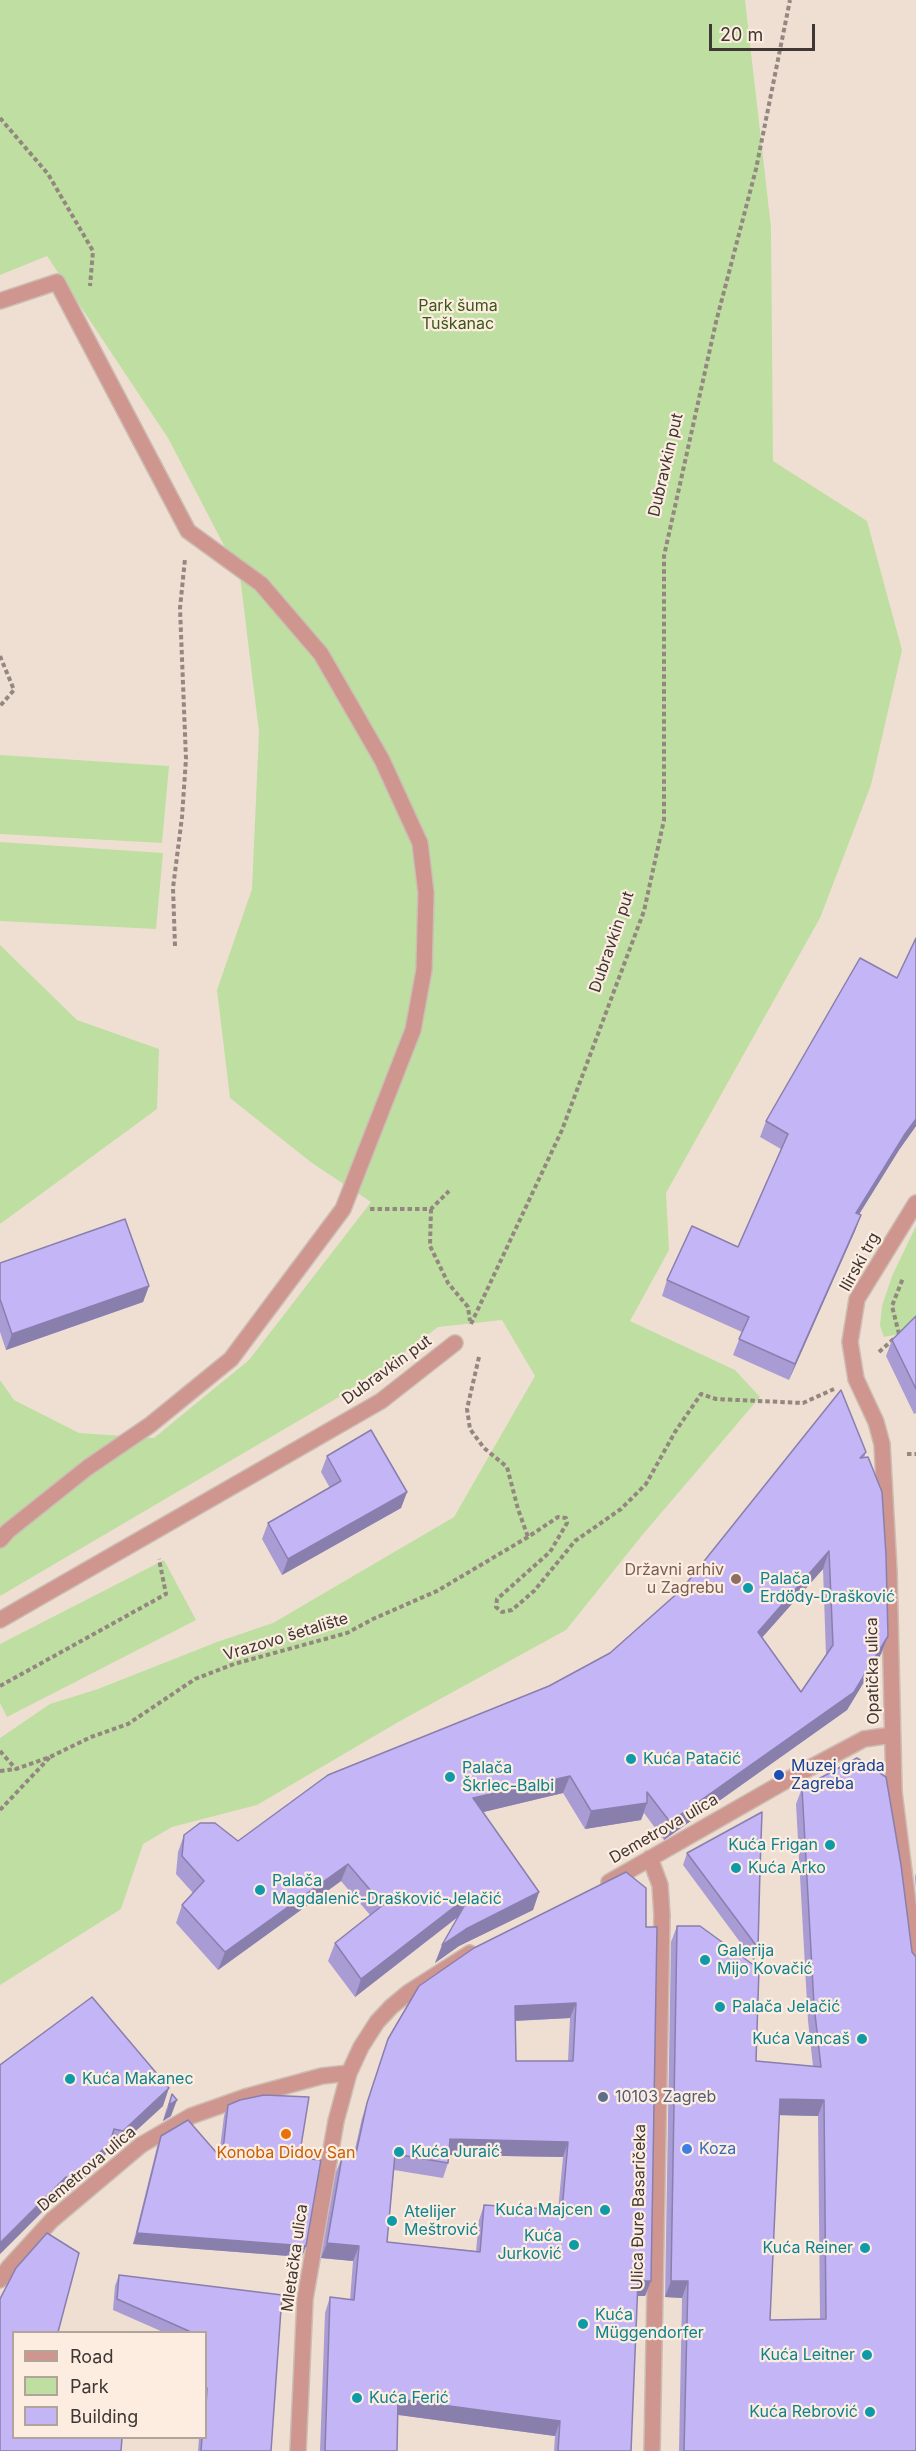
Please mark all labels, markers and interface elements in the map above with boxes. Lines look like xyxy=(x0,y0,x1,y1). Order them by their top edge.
scale bar xyxy=(712,12,818,50)
text: 20 m xyxy=(720,24,763,45)
park label: Park šuma Tuškanac xyxy=(418,296,498,334)
street label: Dubravkin put xyxy=(645,411,687,519)
street label: Dubravkin put xyxy=(586,889,638,995)
street label: Ilirski trg xyxy=(836,1229,884,1295)
street label: Dubravkin put xyxy=(339,1331,435,1409)
place label: Državni arhiv u Zagrebu xyxy=(624,1560,724,1598)
place label: Palača Erdödy-Drašković xyxy=(760,1569,895,1607)
marker: Državni arhiv u Zagrebu xyxy=(729,1572,743,1586)
marker: Palača Erdödy-Drašković xyxy=(741,1581,755,1595)
street label: Vrazovo šetalište xyxy=(221,1609,351,1665)
street label: Opatička ulica xyxy=(862,1617,884,1725)
place label: Kuća Patačić xyxy=(643,1749,741,1769)
marker: Kuća Patačić xyxy=(624,1752,638,1766)
place label: Muzej grada Zagreba xyxy=(791,1756,885,1794)
place label: Palača Škrlec-Balbi xyxy=(462,1758,554,1796)
marker: Muzej grada Zagreba xyxy=(772,1768,786,1782)
marker: Palača Škrlec-Balbi xyxy=(443,1770,457,1784)
street label: Demetrova ulica xyxy=(606,1790,722,1868)
place label: Kuća Frigan xyxy=(728,1835,818,1855)
marker: Kuća Frigan xyxy=(823,1838,837,1852)
place label: Kuća Arko xyxy=(748,1858,826,1878)
marker: Kuća Arko xyxy=(729,1861,743,1875)
place label: Palača Magdalenić-Drašković-Jelačić xyxy=(272,1871,502,1909)
marker: Palača Magdalenić-Drašković-Jelačić xyxy=(253,1883,267,1897)
place label: Galerija Mijo Kovačić xyxy=(717,1941,813,1979)
marker: Galerija Mijo Kovačić xyxy=(698,1953,712,1967)
place label: Palača Jelačić xyxy=(732,1997,840,2017)
marker: Palača Jelačić xyxy=(713,2000,727,2014)
place label: Kuća Vancaš xyxy=(752,2029,850,2049)
marker: Kuća Vancaš xyxy=(855,2032,869,2046)
place label: Kuća Makanec xyxy=(82,2069,194,2089)
marker: Kuća Makanec xyxy=(63,2072,77,2086)
place label: 10103 Zagreb xyxy=(615,2087,716,2107)
marker: 10103 Zagreb xyxy=(596,2090,610,2104)
street label: Demetrova ulica xyxy=(34,2122,140,2216)
street label: Ulica Đure Basaričeka xyxy=(628,2124,650,2290)
marker: Konoba Didov San xyxy=(279,2127,293,2141)
place label: Koza xyxy=(699,2139,736,2159)
place label: Kuća Juraić xyxy=(411,2142,500,2162)
marker: Koza xyxy=(680,2142,694,2156)
place label: Konoba Didov San xyxy=(217,2143,355,2163)
marker: Kuća Juraić xyxy=(392,2145,406,2159)
place label: Kuća Majcen xyxy=(495,2200,593,2220)
place label: Atelijer Meštrović xyxy=(404,2202,479,2240)
street label: Mletačka ulica xyxy=(278,2203,312,2313)
marker: Kuća Majcen xyxy=(598,2203,612,2217)
marker: Atelijer Meštrović xyxy=(385,2214,399,2228)
place label: Kuća Jurković xyxy=(497,2226,562,2264)
marker: Kuća Jurković xyxy=(567,2238,581,2252)
place label: Kuća Reiner xyxy=(762,2238,853,2258)
marker: Kuća Reiner xyxy=(858,2241,872,2255)
place label: Kuća Müggendorfer xyxy=(595,2305,704,2343)
marker: Kuća Müggendorfer xyxy=(576,2317,590,2331)
legend xyxy=(12,2331,207,2439)
place label: Kuća Leitner xyxy=(760,2345,855,2365)
text: Road xyxy=(70,2346,113,2367)
marker: Kuća Leitner xyxy=(860,2348,874,2362)
text: Park xyxy=(70,2376,109,2397)
place label: Kuća Ferić xyxy=(369,2388,449,2408)
marker: Kuća Ferić xyxy=(350,2391,364,2405)
place label: Kuća Rebrović xyxy=(749,2402,858,2422)
marker: Kuća Rebrović xyxy=(863,2405,877,2419)
text: Building xyxy=(70,2406,138,2427)

